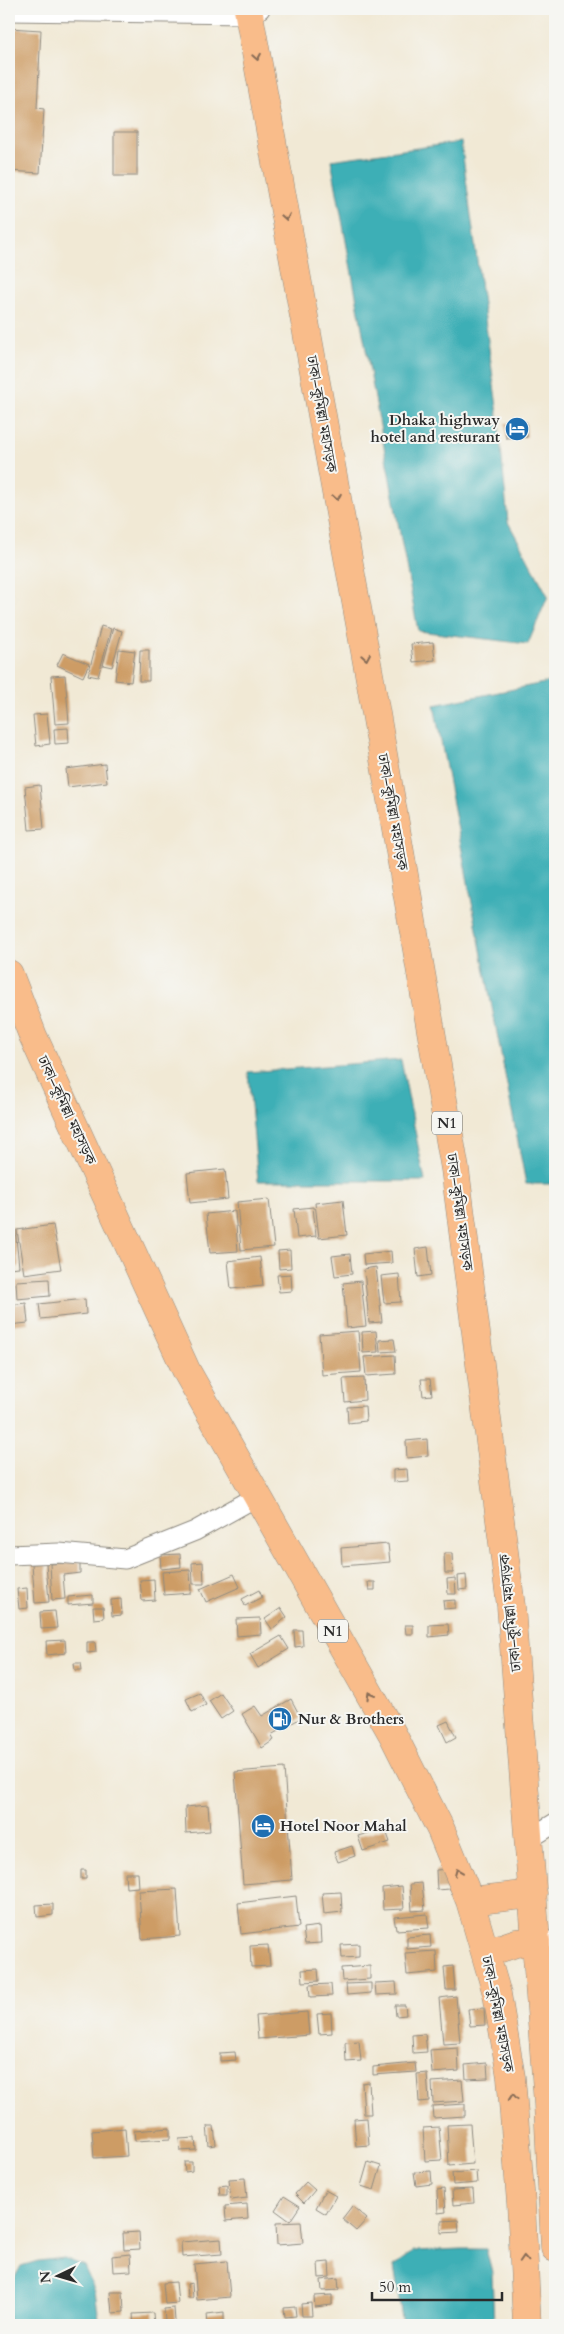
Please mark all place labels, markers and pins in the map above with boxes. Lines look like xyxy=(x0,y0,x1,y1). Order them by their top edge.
place label: Dhaka highway hotel and resturant xyxy=(371,410,501,447)
hotel icon: Dhaka highway hotel and resturant xyxy=(504,416,530,442)
fuel station icon: Nur & Brothers xyxy=(267,1706,293,1732)
place label: Nur & Brothers xyxy=(298,1709,404,1729)
hotel icon: Hotel Noor Mahal xyxy=(250,1813,276,1839)
place label: Hotel Noor Mahal xyxy=(280,1816,407,1836)

